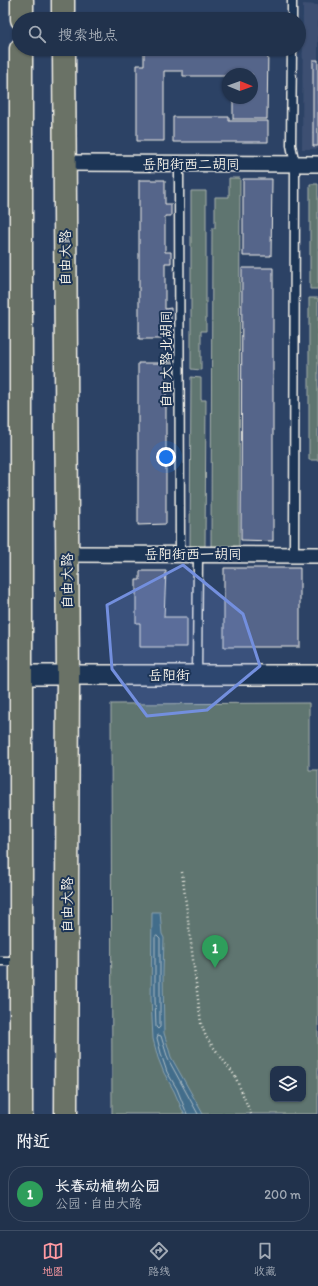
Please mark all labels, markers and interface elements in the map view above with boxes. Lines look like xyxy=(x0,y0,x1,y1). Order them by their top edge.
search box xyxy=(12,12,306,56)
icon: search xyxy=(26,23,48,45)
text: 搜索地点 xyxy=(58,26,118,44)
north arrow xyxy=(222,68,258,104)
street label: 岳阳街西二胡同 xyxy=(142,156,240,173)
street label: 自由大路 xyxy=(57,230,74,286)
street label: 自由大路北胡同 xyxy=(158,310,175,408)
your location xyxy=(156,447,176,467)
street label: 岳阳街西一胡同 xyxy=(144,546,242,563)
street label: 自由大路 xyxy=(59,553,76,609)
street label: 岳阳街 xyxy=(148,667,190,684)
street label: 自由大路 xyxy=(59,877,76,933)
pin: 1 xyxy=(202,935,228,968)
map controls xyxy=(270,1066,306,1102)
button: layers xyxy=(270,1066,306,1102)
text: 附近 xyxy=(16,1131,50,1151)
text: 长春动植物公园 xyxy=(55,1177,160,1195)
text: 1 xyxy=(27,1187,33,1202)
text: 200 m xyxy=(264,1187,301,1202)
text: 公园 · 自由大路 xyxy=(55,1196,142,1211)
tab: 地图 xyxy=(42,1240,64,1278)
tab: 路线 xyxy=(148,1240,170,1278)
tab: 收藏 xyxy=(254,1240,276,1278)

